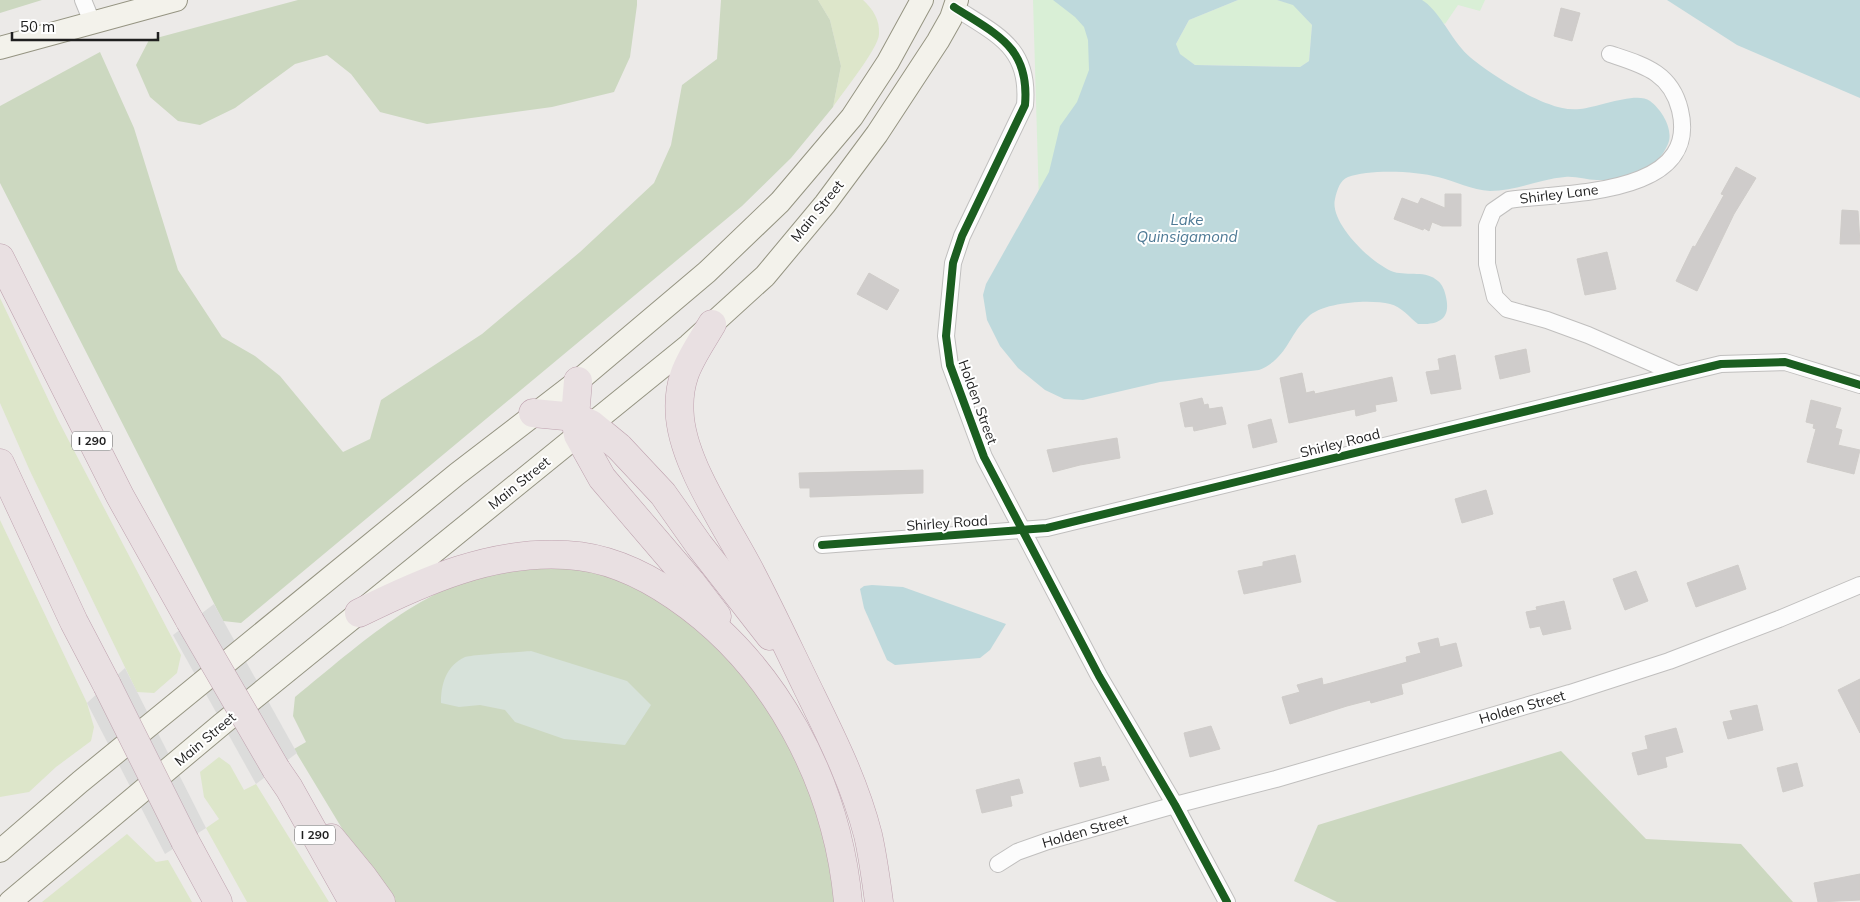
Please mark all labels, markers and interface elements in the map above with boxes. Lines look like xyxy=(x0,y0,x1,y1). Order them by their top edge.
scale bar xyxy=(12,10,159,42)
text: 50 m xyxy=(20,17,55,36)
street label: Main Street xyxy=(787,176,847,246)
street label: Shirley Lane xyxy=(1519,180,1599,208)
water label: Lake Quinsigamond xyxy=(1136,210,1238,246)
street label: Holden Street xyxy=(954,357,1002,447)
street label: Shirley Road xyxy=(1298,424,1382,462)
road number: I 290 xyxy=(72,432,112,451)
street label: Main Street xyxy=(484,453,554,513)
street label: Shirley Road xyxy=(906,511,988,535)
street label: Holden Street xyxy=(1477,686,1567,728)
street label: Main Street xyxy=(171,708,239,770)
street label: Holden Street xyxy=(1040,810,1130,852)
road number: I 290 xyxy=(295,826,335,844)

